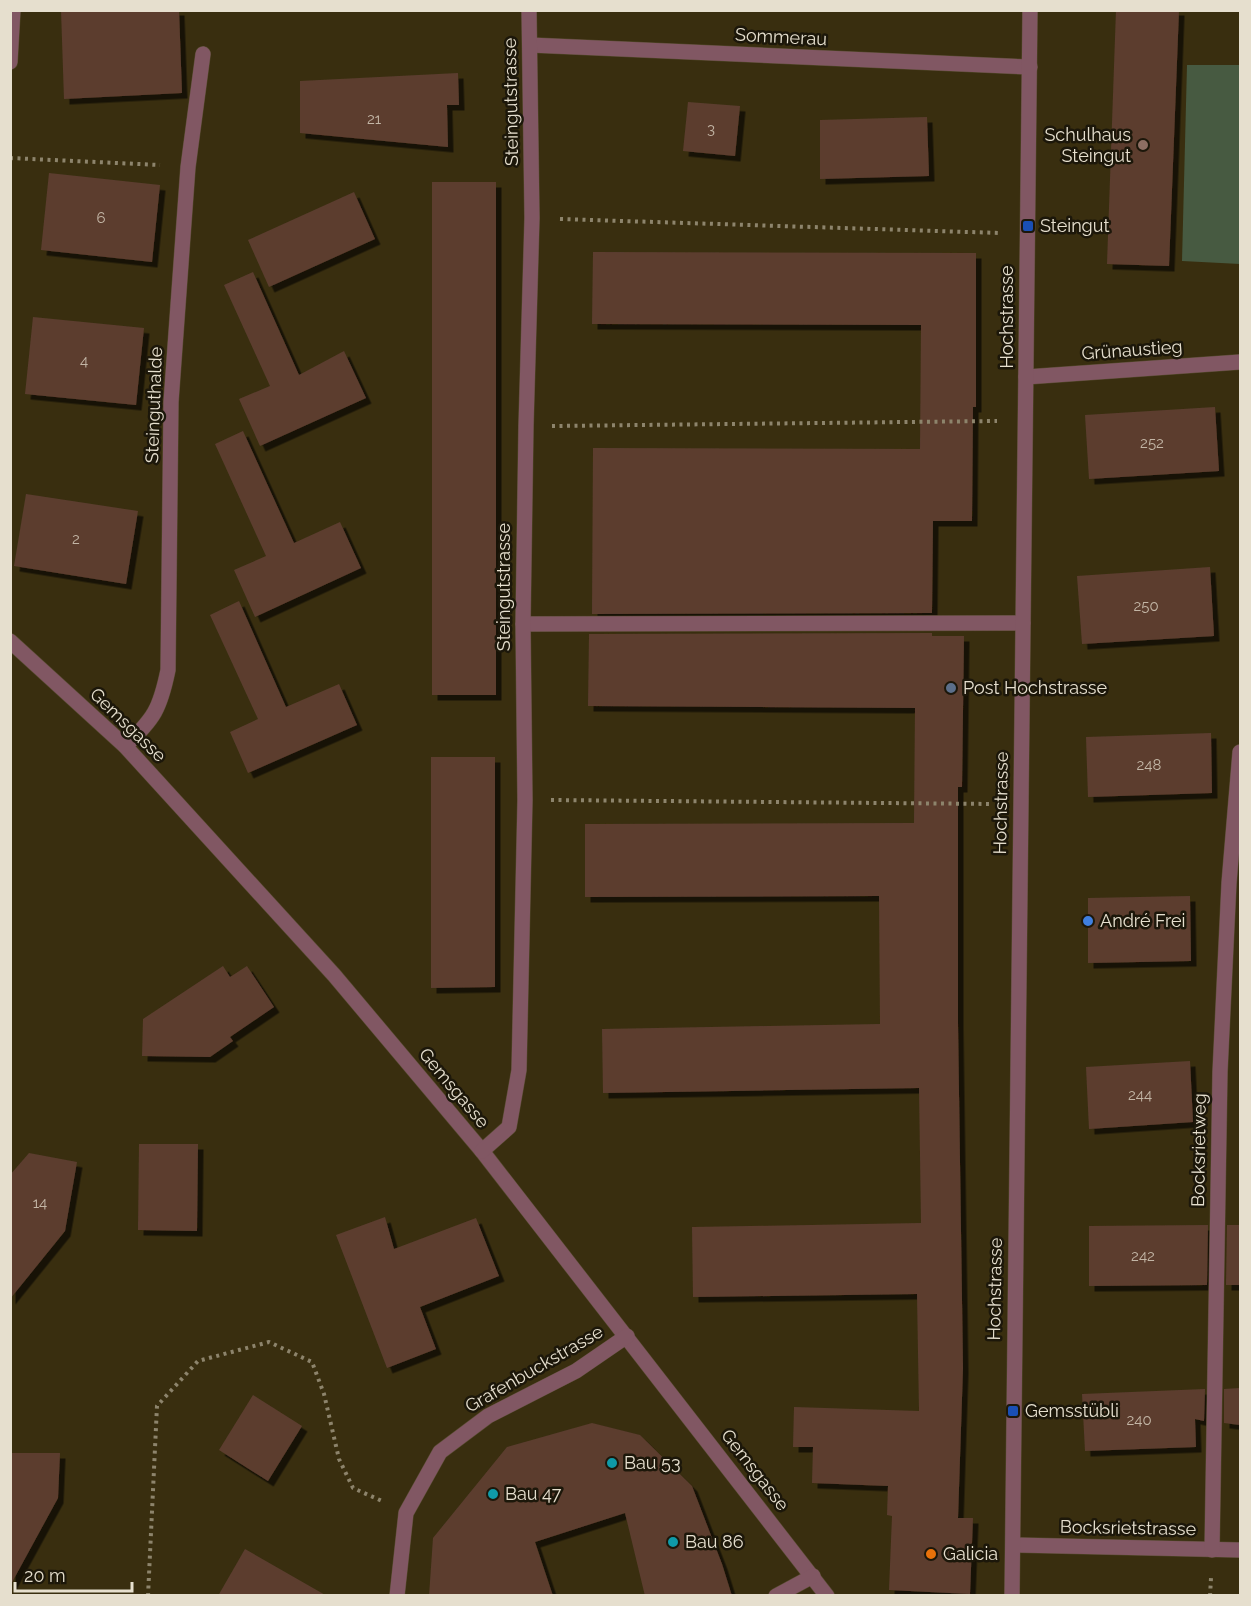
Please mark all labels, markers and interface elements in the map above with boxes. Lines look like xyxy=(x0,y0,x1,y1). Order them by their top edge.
street label: Sommerau xyxy=(735,24,828,49)
street label: Steingutstrasse xyxy=(499,37,522,166)
house number: 21 xyxy=(367,110,382,128)
house number: 3 xyxy=(707,120,715,138)
place label: Schulhaus Steingut xyxy=(1044,124,1131,166)
marker: Schulhaus Steingut xyxy=(1136,138,1150,152)
house number: 6 xyxy=(96,209,106,227)
place label: Steingut xyxy=(1040,215,1109,236)
marker: Steingut xyxy=(1021,219,1035,233)
street label: Hochstrasse xyxy=(996,265,1017,369)
street label: Grünaustieg xyxy=(1081,335,1183,364)
street label: Steinguthalde xyxy=(141,346,166,464)
house number: 4 xyxy=(80,352,88,370)
house number: 252 xyxy=(1140,434,1164,452)
street label: Steingutstrasse xyxy=(493,522,514,651)
house number: 2 xyxy=(72,530,80,548)
house number: 250 xyxy=(1133,597,1159,615)
place label: Post Hochstrasse xyxy=(963,677,1107,698)
marker: Post Hochstrasse xyxy=(944,681,958,695)
street label: Gemsgasse xyxy=(86,683,171,766)
street label: Hochstrasse xyxy=(989,751,1012,855)
house number: 248 xyxy=(1137,756,1162,774)
place label: André Frei xyxy=(1100,910,1185,931)
marker: André Frei xyxy=(1081,914,1095,928)
street label: Gemsgasse xyxy=(415,1044,494,1132)
house number: 244 xyxy=(1128,1086,1152,1104)
street label: Bocksrietweg xyxy=(1187,1093,1210,1207)
house number: 14 xyxy=(33,1194,47,1212)
street label: Hochstrasse xyxy=(983,1237,1006,1341)
house number: 242 xyxy=(1131,1247,1155,1265)
street label: Grafenbuckstrasse xyxy=(461,1320,607,1417)
place label: Gemsstübli xyxy=(1025,1400,1119,1421)
marker: Gemsstübli xyxy=(1006,1404,1020,1418)
house number: 240 xyxy=(1126,1411,1152,1429)
street label: Gemsgasse xyxy=(717,1425,794,1515)
place label: Bau 53 xyxy=(624,1452,681,1473)
marker: Bau 53 xyxy=(605,1456,619,1470)
place label: Bau 47 xyxy=(505,1483,562,1504)
marker: Bau 47 xyxy=(486,1487,500,1501)
street label: Bocksrietstrasse xyxy=(1060,1516,1197,1539)
place label: Bau 86 xyxy=(685,1531,744,1552)
marker: Bau 86 xyxy=(666,1535,680,1549)
place label: Galicia xyxy=(943,1543,998,1564)
marker: Galicia xyxy=(924,1547,938,1561)
scale bar xyxy=(15,1555,132,1593)
text: 20 m xyxy=(24,1565,66,1586)

